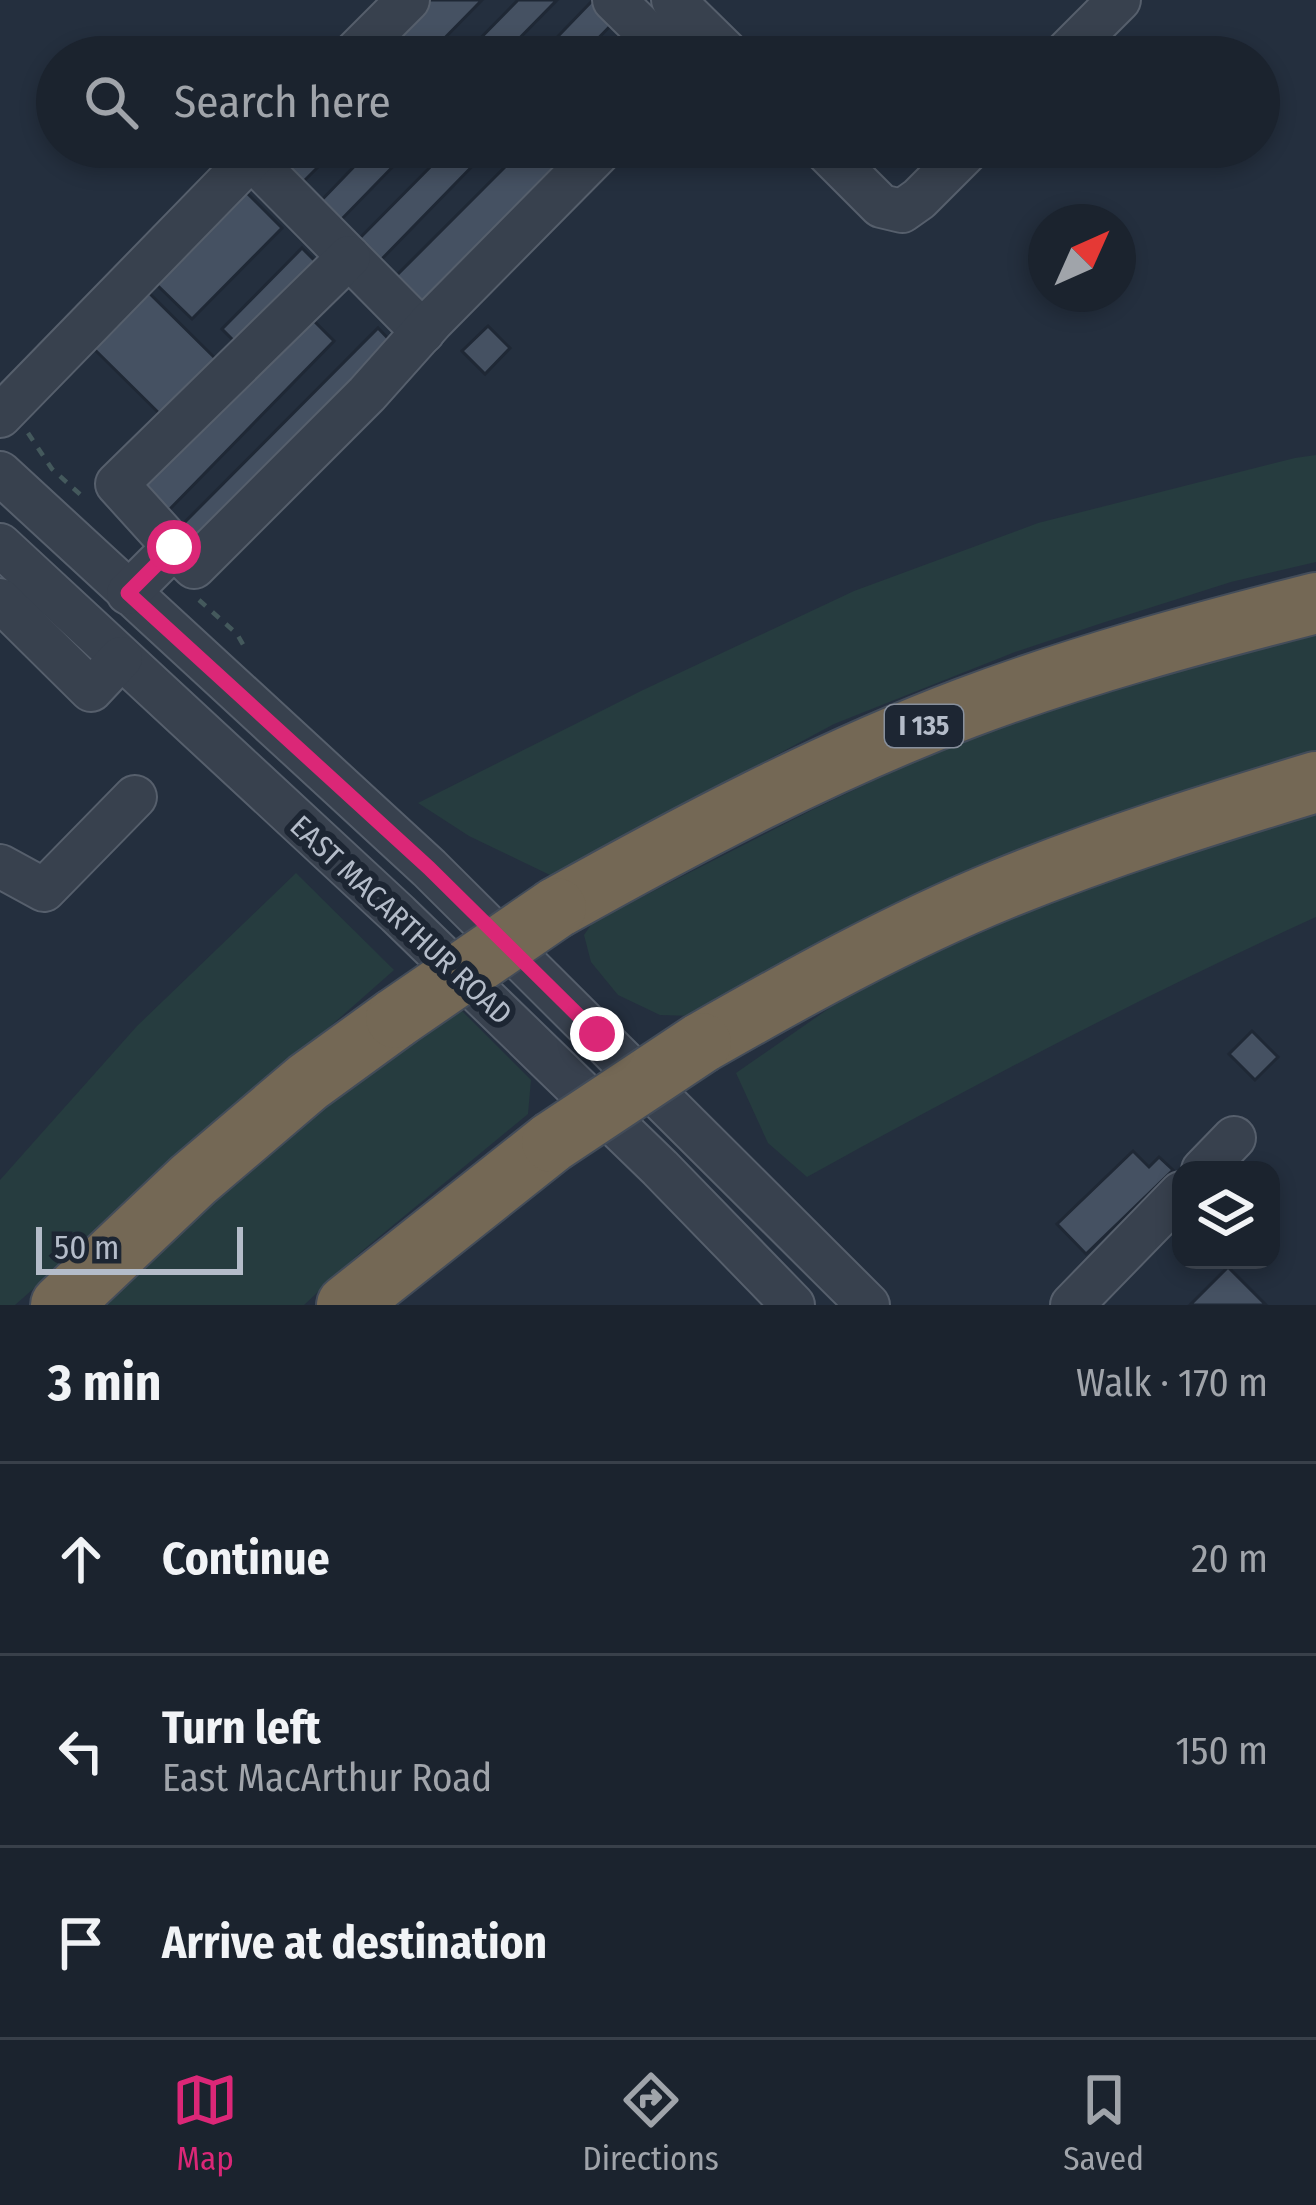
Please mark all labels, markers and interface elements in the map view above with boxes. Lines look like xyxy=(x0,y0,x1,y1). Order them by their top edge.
search box xyxy=(36,36,1280,168)
icon: search xyxy=(78,69,144,135)
text: Search here xyxy=(174,75,391,129)
north arrow xyxy=(1028,204,1136,312)
route start xyxy=(147,520,201,574)
road number: I 135 xyxy=(885,705,963,747)
street label: EAST MACARTHUR ROAD xyxy=(283,808,519,1032)
route end xyxy=(570,1007,624,1061)
map controls xyxy=(1172,1161,1280,1269)
button: layers xyxy=(1172,1161,1280,1269)
scale bar xyxy=(36,1221,243,1274)
text: 50 m xyxy=(54,1228,119,1268)
text: 3 min xyxy=(48,1352,162,1414)
text: Walk · 170 m xyxy=(1076,1360,1268,1406)
icon: ahead xyxy=(48,1526,114,1592)
text: Continue xyxy=(162,1532,330,1586)
text: 20 m xyxy=(1191,1536,1268,1582)
text: Turn left xyxy=(162,1701,321,1755)
icon: left xyxy=(48,1718,114,1784)
text: 150 m xyxy=(1175,1728,1268,1774)
text: East MacArthur Road xyxy=(162,1755,492,1801)
icon: arrive xyxy=(48,1910,114,1976)
text: Arrive at destination xyxy=(162,1916,547,1970)
tab: Map xyxy=(172,2067,238,2179)
tab: Directions xyxy=(582,2067,719,2179)
tab: Saved xyxy=(1063,2067,1144,2179)

